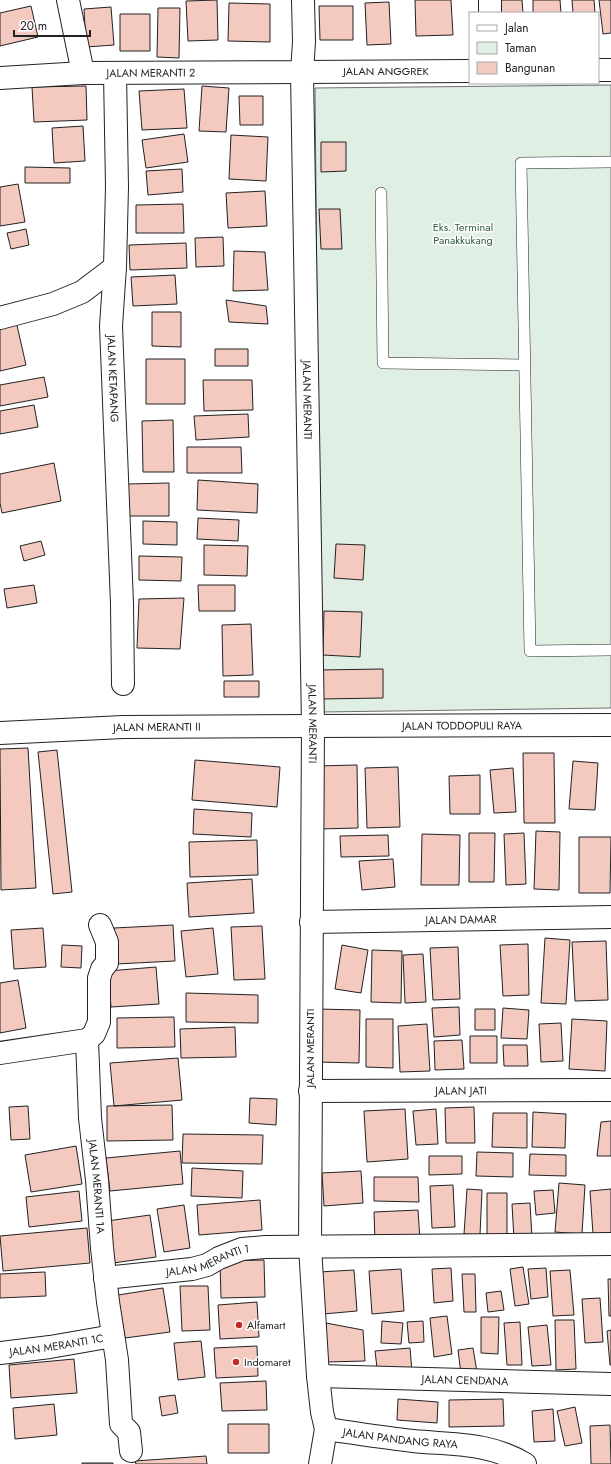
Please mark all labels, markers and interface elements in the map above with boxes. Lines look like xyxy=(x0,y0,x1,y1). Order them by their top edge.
scale bar xyxy=(14,12,90,38)
legend xyxy=(469,12,599,84)
text: 20 m xyxy=(20,17,47,35)
text: Jalan xyxy=(503,19,528,37)
text: Taman xyxy=(505,39,537,57)
text: Bangunan xyxy=(505,59,555,77)
street label: JALAN ANGGREK xyxy=(341,63,430,79)
street label: JALAN MERANTI 2 xyxy=(104,64,195,81)
park label: Eks. Terminal Panakkukang xyxy=(433,219,493,248)
street label: JALAN KETAPANG xyxy=(103,333,123,423)
street label: JALAN MERANTI xyxy=(299,358,316,440)
street label: JALAN MERANTI xyxy=(304,682,321,763)
street label: JALAN TODDOPULI RAYA xyxy=(400,717,523,734)
street label: JALAN MERANTI II xyxy=(111,719,201,736)
street label: JALAN DAMAR xyxy=(423,911,497,928)
street label: JALAN MERANTI xyxy=(302,1009,318,1089)
street label: JALAN JATI xyxy=(433,1082,487,1099)
street label: JALAN MERANTI 1A xyxy=(84,1137,109,1235)
street label: JALAN MERANTI 1 xyxy=(163,1240,250,1280)
place label: Alfamart xyxy=(247,1317,286,1333)
marker: Alfamart xyxy=(234,1320,244,1330)
street label: JALAN MERANTI 1C xyxy=(7,1330,105,1360)
place label: Indomaret xyxy=(244,1354,291,1370)
marker: Indomaret xyxy=(231,1357,241,1367)
street label: JALAN CENDANA xyxy=(419,1371,509,1389)
street label: JALAN PANDANG RAYA xyxy=(340,1423,459,1452)

